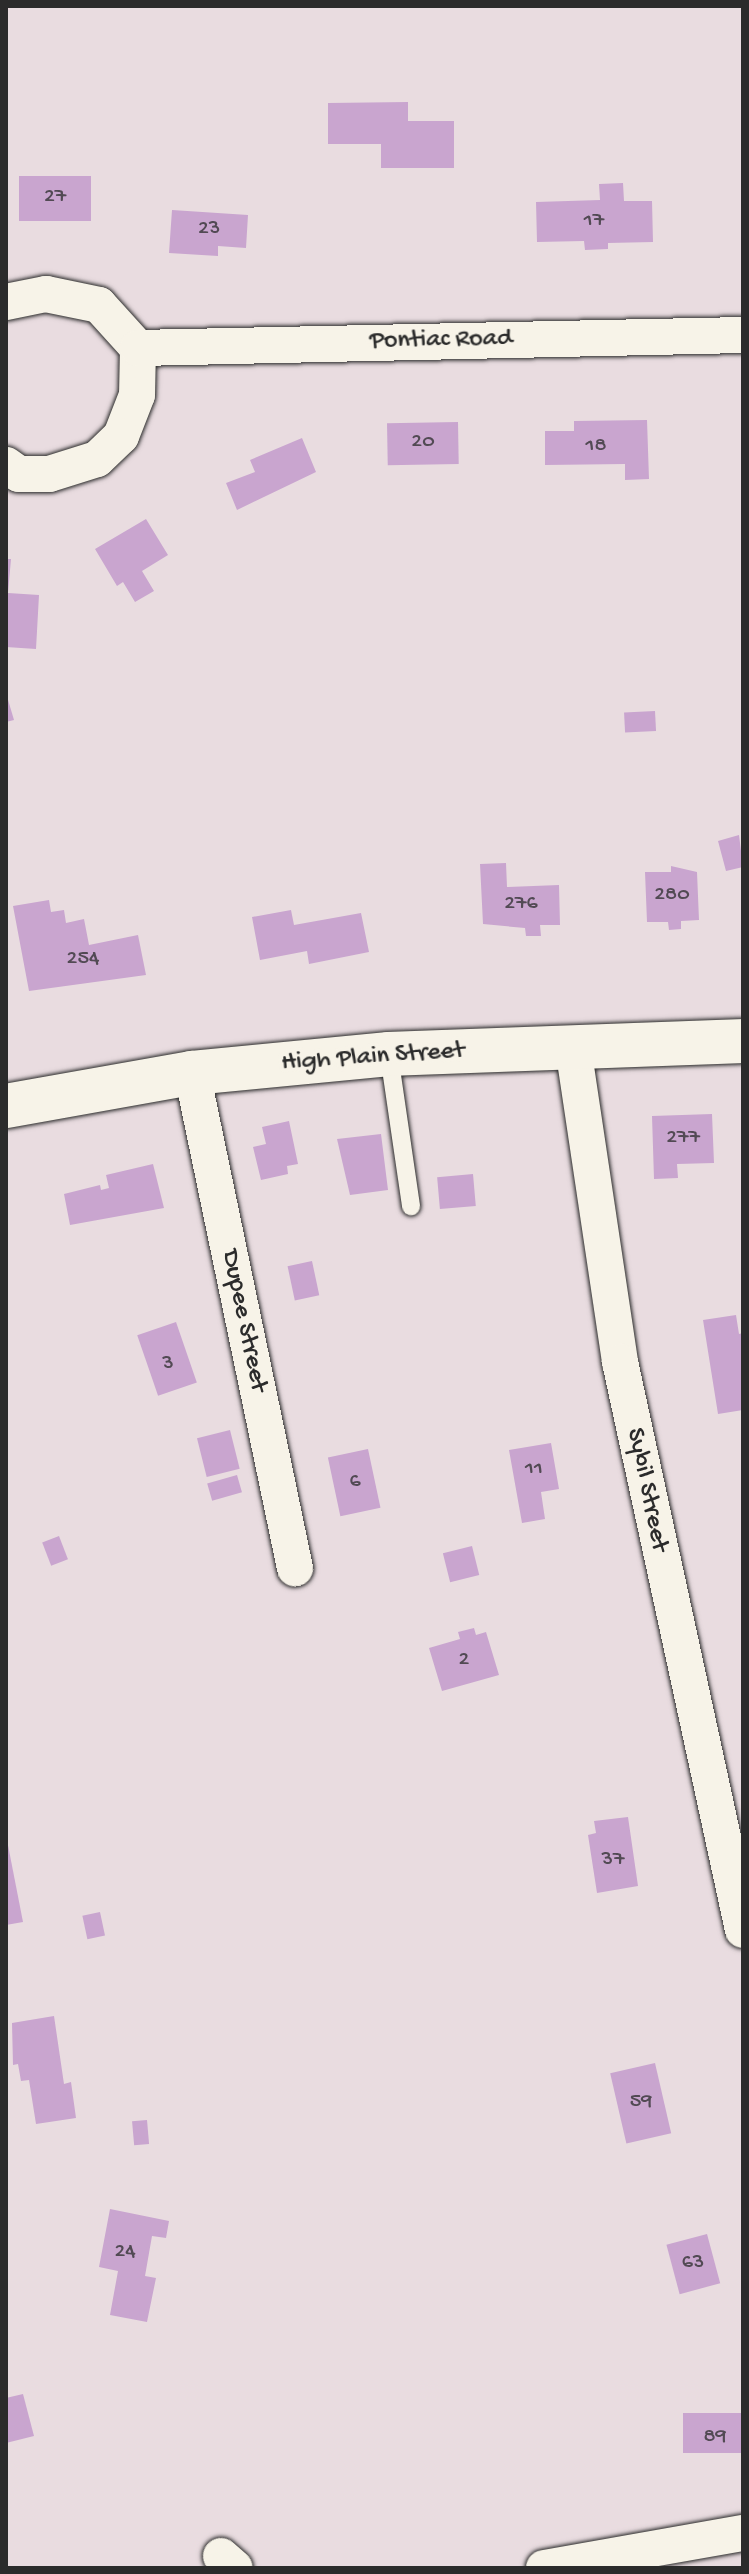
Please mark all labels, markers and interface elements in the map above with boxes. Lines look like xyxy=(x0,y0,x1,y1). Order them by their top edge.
house number: 27 xyxy=(44,185,66,211)
house number: 17 xyxy=(584,209,604,235)
house number: 23 xyxy=(198,217,220,243)
street label: Pontiac Road xyxy=(369,324,513,358)
house number: 20 xyxy=(411,430,435,456)
house number: 18 xyxy=(586,434,606,460)
house number: 280 xyxy=(654,883,690,909)
house number: 276 xyxy=(504,892,538,918)
house number: 254 xyxy=(67,947,99,973)
street label: High Plain Street xyxy=(280,1036,466,1080)
house number: 277 xyxy=(666,1126,700,1152)
street label: Dupee Street xyxy=(213,1247,273,1395)
house number: 3 xyxy=(162,1352,174,1378)
street label: Sybil Street xyxy=(618,1425,674,1555)
house number: 11 xyxy=(525,1457,543,1483)
house number: 6 xyxy=(349,1470,361,1496)
house number: 2 xyxy=(459,1648,469,1674)
house number: 37 xyxy=(602,1848,624,1874)
house number: 59 xyxy=(630,2090,652,2116)
house number: 24 xyxy=(114,2240,136,2266)
house number: 63 xyxy=(682,2251,704,2277)
house number: 89 xyxy=(703,2425,727,2451)

